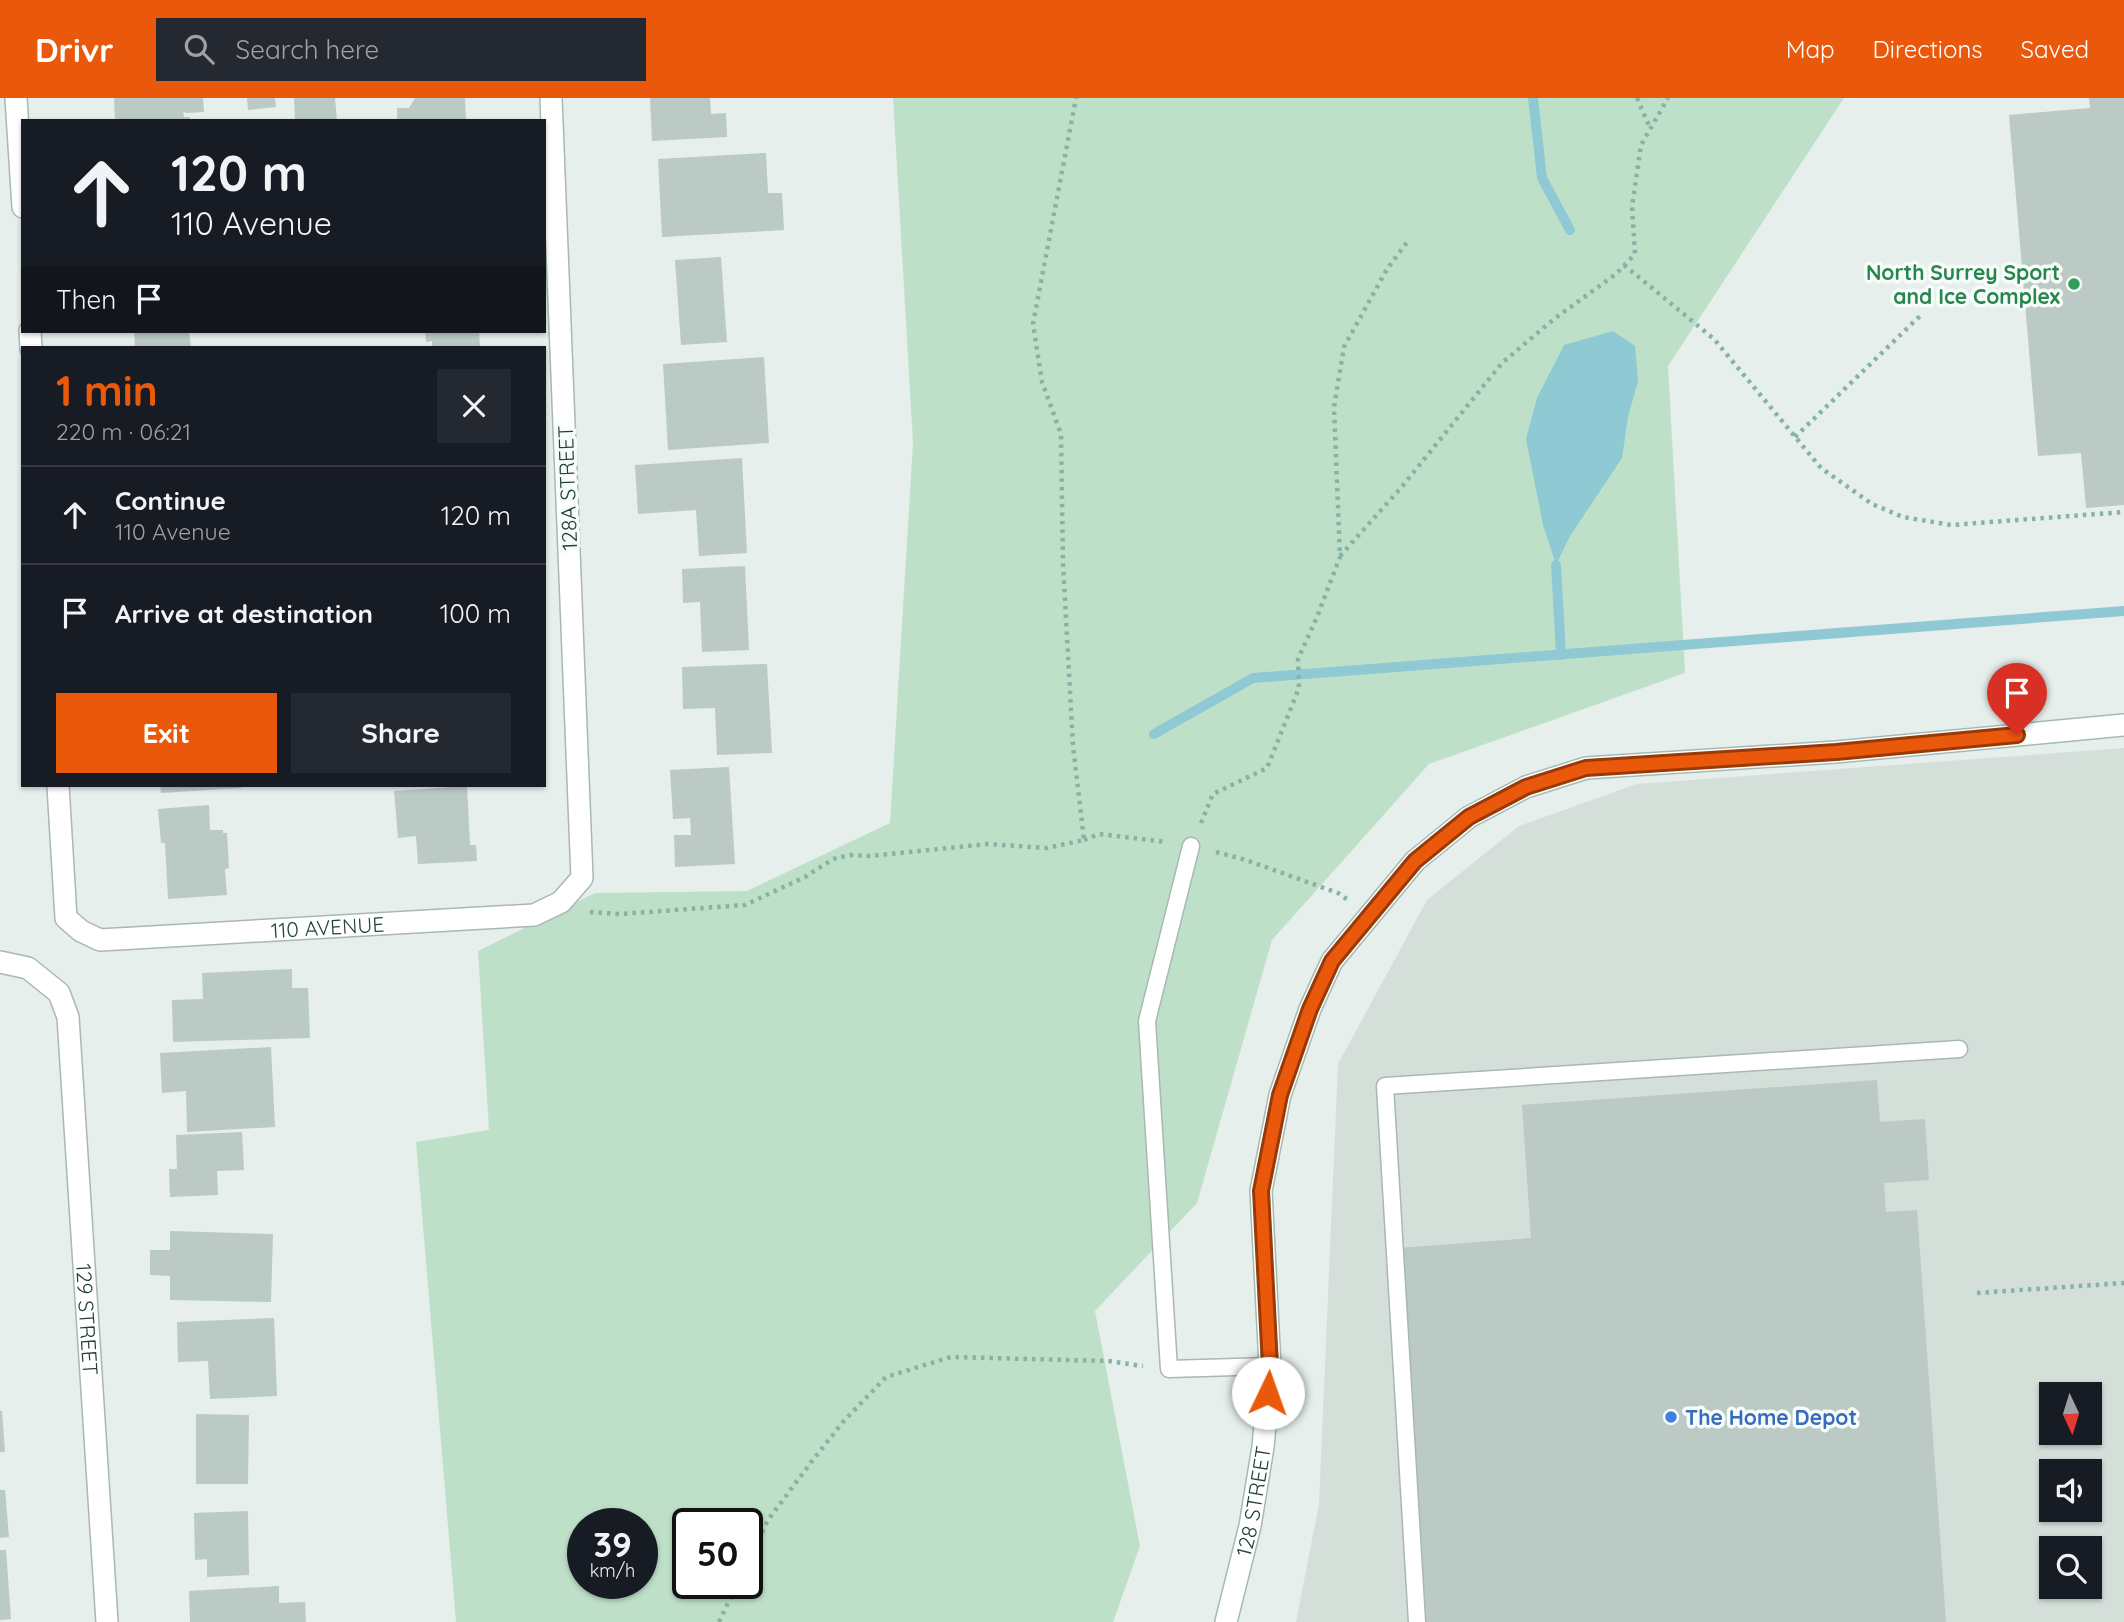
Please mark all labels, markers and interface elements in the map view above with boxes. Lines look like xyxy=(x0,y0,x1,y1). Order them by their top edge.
search box xyxy=(156,18,646,81)
text: Drivr xyxy=(35,29,114,70)
icon: search xyxy=(180,30,218,68)
text: Search here xyxy=(236,33,379,66)
text: Map xyxy=(1786,34,1835,64)
text: Directions xyxy=(1873,34,1983,64)
text: Saved xyxy=(2021,34,2089,64)
text: 120 m xyxy=(171,142,307,203)
icon: ahead xyxy=(56,147,147,238)
text: 110 Avenue xyxy=(171,203,332,243)
place label: North Surrey Sport and Ice Complex xyxy=(1866,259,2060,309)
marker: North Surrey Sport and Ice Complex xyxy=(2066,276,2082,292)
icon: arrive xyxy=(130,280,168,318)
text: Then xyxy=(56,283,116,316)
text: 1 min xyxy=(56,364,158,417)
button: close xyxy=(437,369,511,443)
text: 220 m · 06:21 xyxy=(56,417,191,446)
street label: 128A STREET xyxy=(552,425,582,551)
text: Continue xyxy=(115,484,226,517)
icon: ahead xyxy=(56,496,94,534)
text: 120 m xyxy=(441,499,511,532)
text: 110 Avenue xyxy=(115,517,231,546)
icon: arrive xyxy=(56,594,94,632)
text: Arrive at destination xyxy=(115,597,373,630)
text: 100 m xyxy=(440,597,511,630)
pin xyxy=(1987,663,2047,735)
icon: arrive xyxy=(1998,674,2036,712)
button: Exit xyxy=(56,693,277,773)
button: Share xyxy=(291,693,511,773)
street label: 110 AVENUE xyxy=(270,911,385,943)
street label: 129 STREET xyxy=(71,1263,104,1376)
position arrow xyxy=(1231,1356,1305,1430)
north arrow xyxy=(2039,1382,2102,1446)
map controls xyxy=(2039,1382,2102,1599)
place label: The Home Depot xyxy=(1685,1404,1857,1430)
marker: The Home Depot xyxy=(1663,1409,1679,1425)
street label: 128 STREET xyxy=(1230,1444,1276,1559)
button: sound xyxy=(2039,1459,2102,1522)
speed limit sign: 50 xyxy=(672,1508,763,1599)
text: 39 xyxy=(593,1522,632,1566)
button: search xyxy=(2039,1536,2102,1599)
text: km/h xyxy=(590,1559,635,1582)

